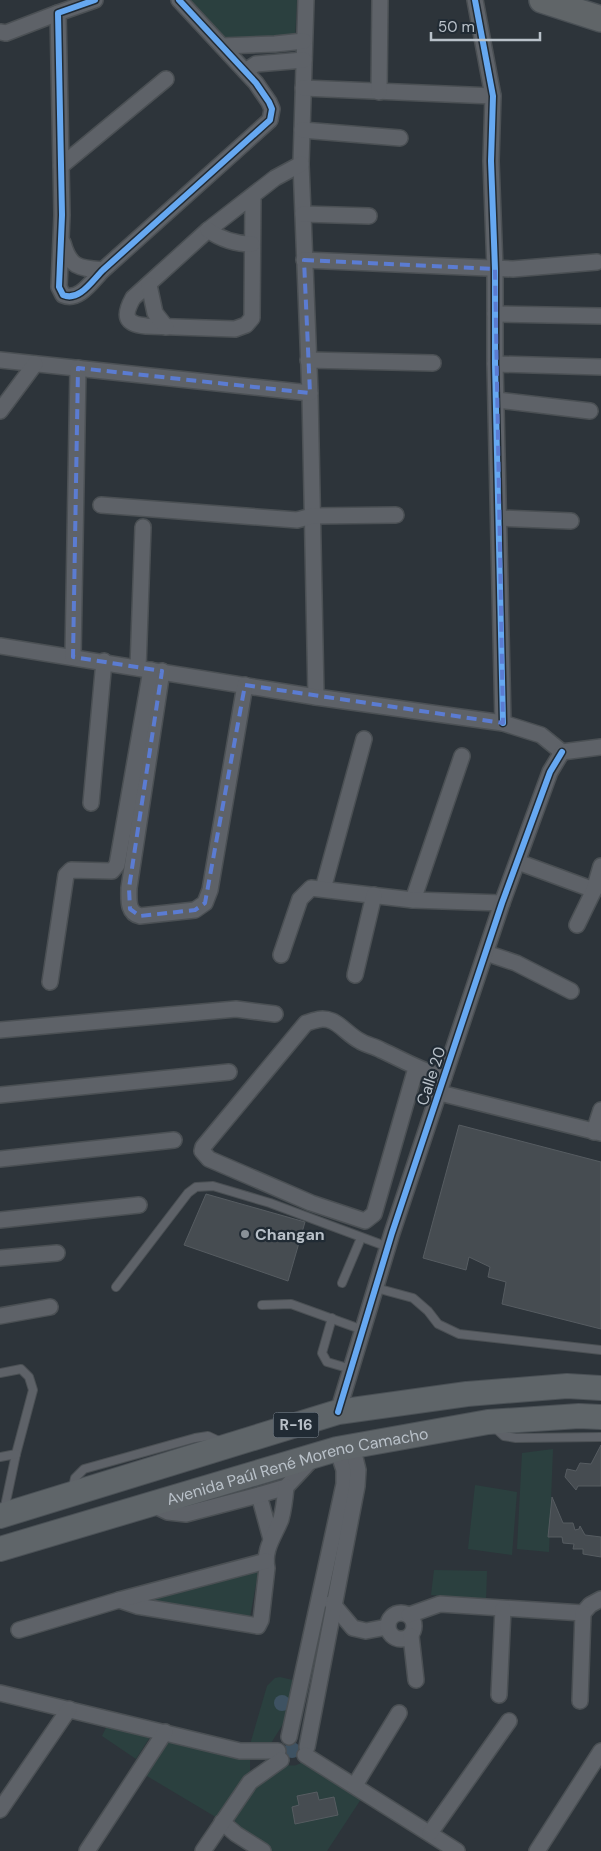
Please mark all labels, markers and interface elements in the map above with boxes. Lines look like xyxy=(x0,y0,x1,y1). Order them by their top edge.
scale bar xyxy=(431,10,540,42)
text: 50 m xyxy=(438,17,475,37)
street label: Calle 20 xyxy=(412,1044,450,1108)
place label: Changan xyxy=(255,1224,325,1245)
marker: Changan xyxy=(239,1228,251,1240)
road number: R-16 xyxy=(274,1412,318,1438)
street label: Avenida Paúl René Moreno Camacho xyxy=(164,1422,430,1510)

